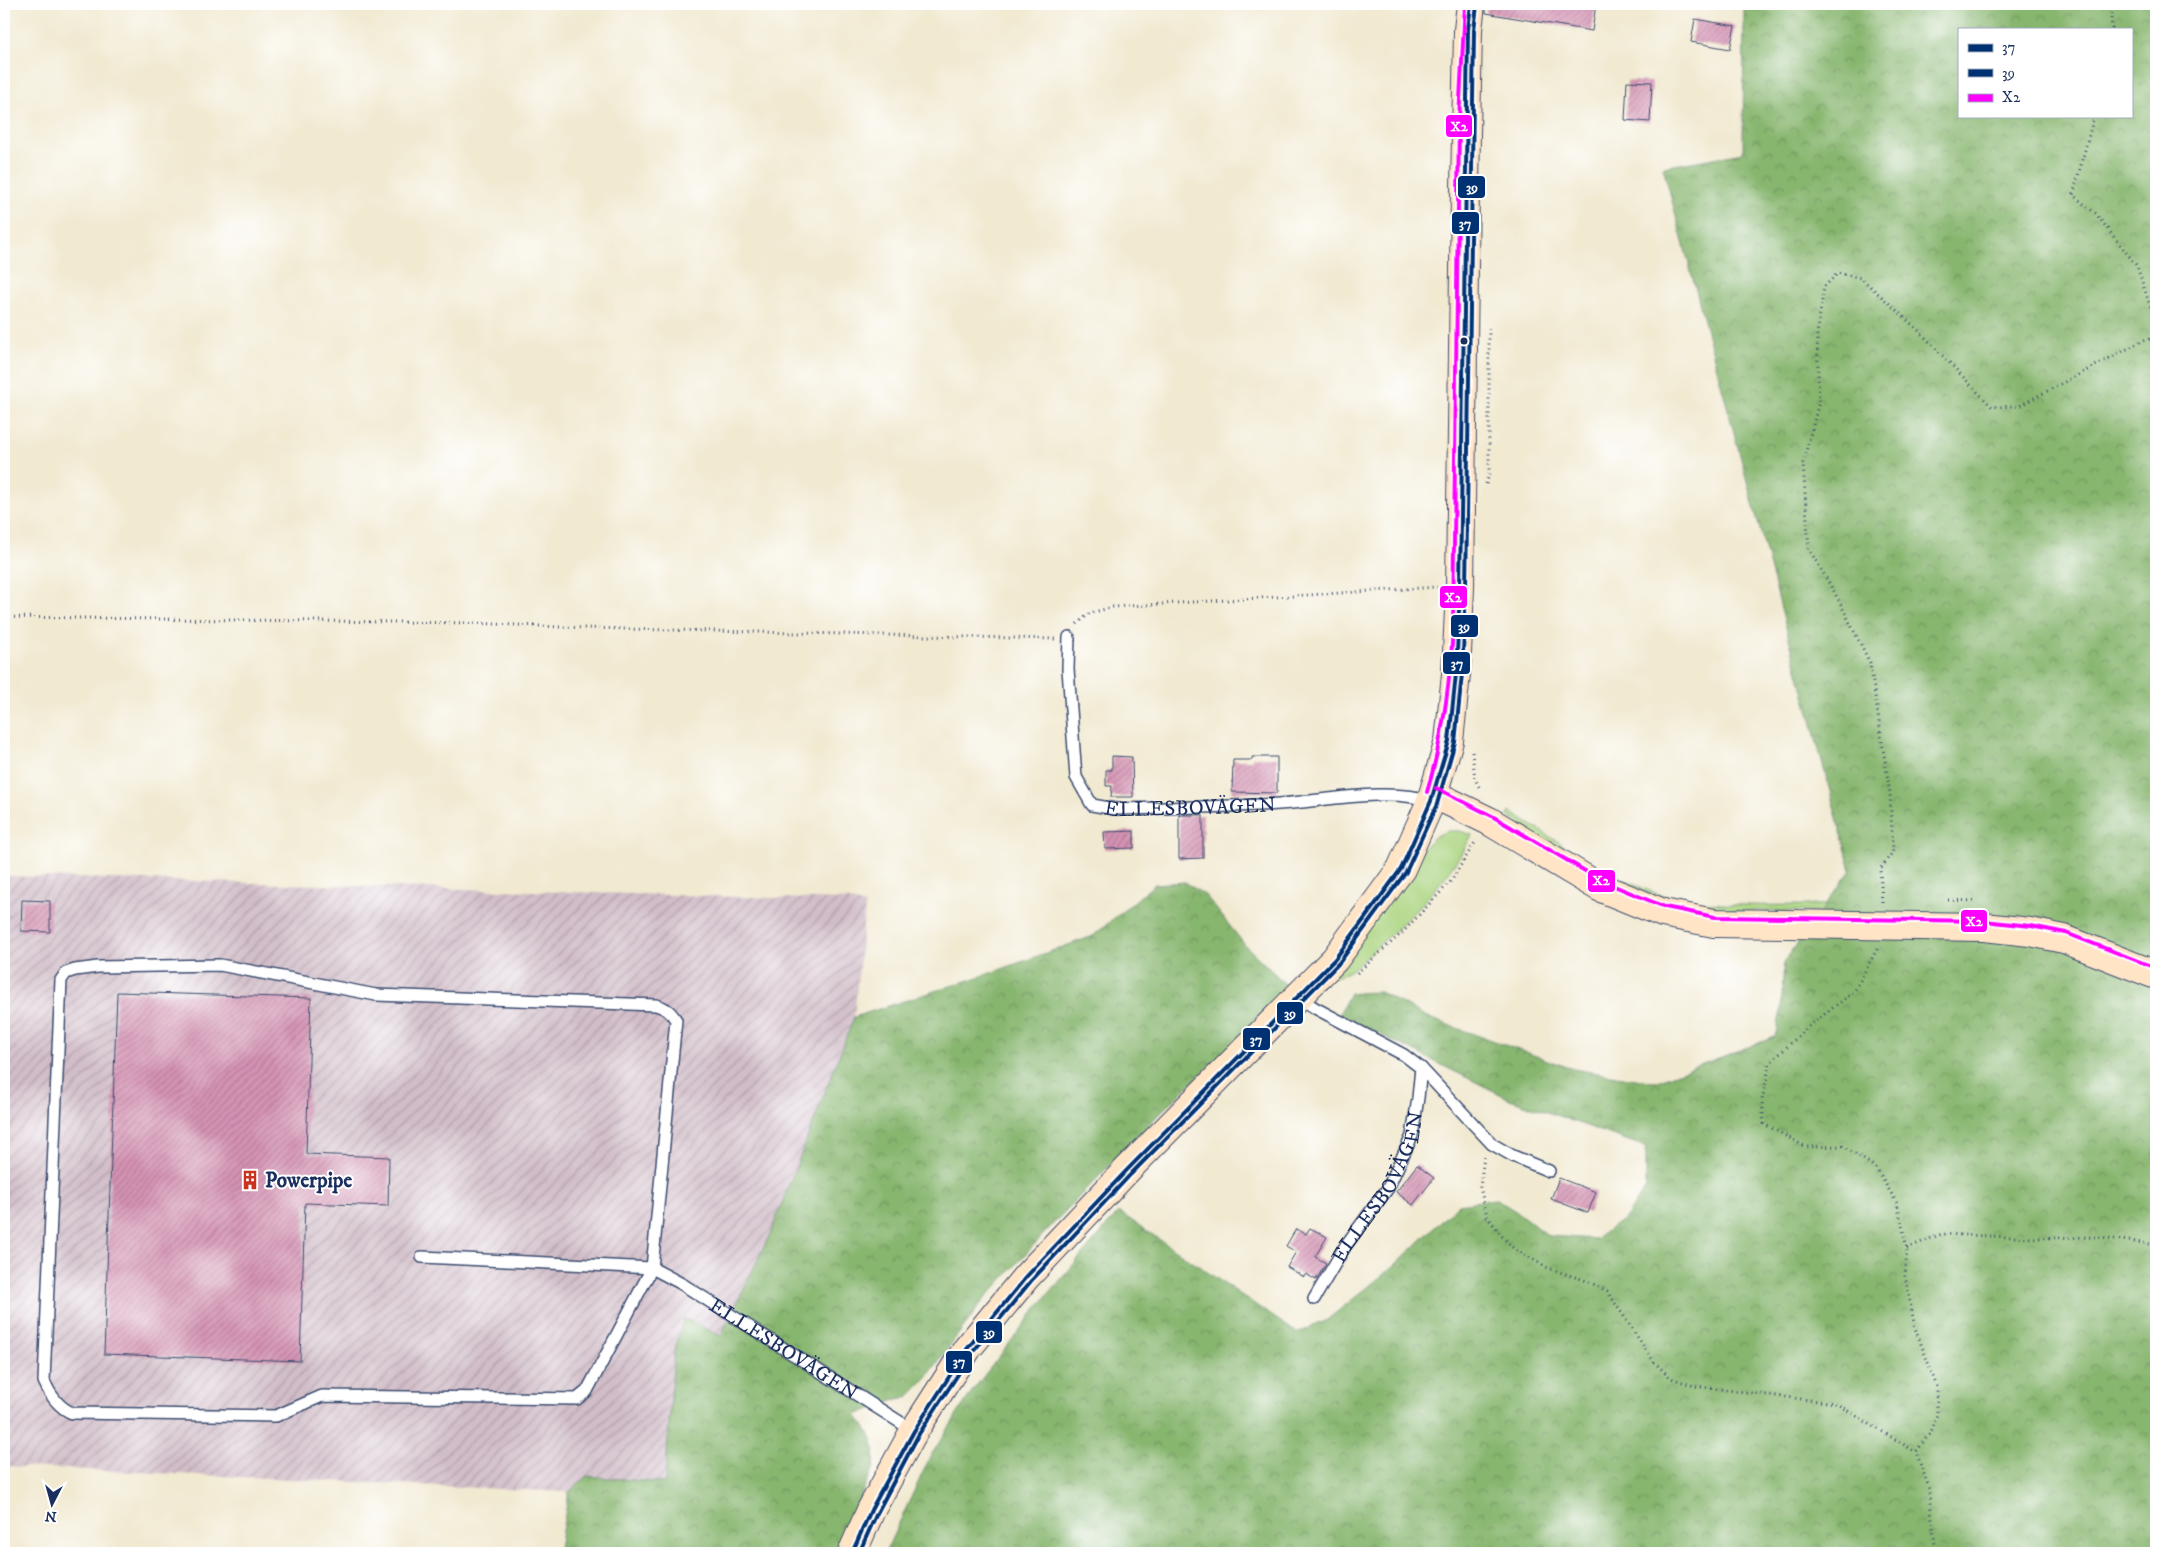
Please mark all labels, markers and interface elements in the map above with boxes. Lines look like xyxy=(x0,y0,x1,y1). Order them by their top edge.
legend xyxy=(1958,28,2132,118)
text: 37 xyxy=(2002,38,2016,57)
text: 39 xyxy=(2002,64,2015,83)
text: X2 xyxy=(2002,88,2021,107)
line badge: X2 xyxy=(1445,114,1473,138)
text: X2 xyxy=(1450,118,1469,136)
line badge: 39 xyxy=(1457,175,1486,199)
text: 39 xyxy=(1466,179,1478,197)
line badge: 37 xyxy=(1451,211,1480,235)
text: 37 xyxy=(1459,215,1471,233)
unlabelled marker xyxy=(1459,336,1469,346)
line badge: X2 xyxy=(1439,585,1468,609)
text: X2 xyxy=(1444,589,1463,607)
line badge: 39 xyxy=(1450,614,1479,638)
text: 39 xyxy=(1458,618,1470,636)
line badge: 37 xyxy=(1442,651,1471,675)
text: 37 xyxy=(1451,655,1463,673)
street label: ELLESBOVÄGEN xyxy=(1102,792,1277,824)
line badge: X2 xyxy=(1587,869,1616,893)
text: X2 xyxy=(1592,872,1611,890)
line badge: X2 xyxy=(1960,909,1988,933)
text: X2 xyxy=(1965,913,1984,931)
line badge: 39 xyxy=(1276,1001,1304,1025)
text: 39 xyxy=(1284,1005,1296,1023)
line badge: 37 xyxy=(1242,1027,1271,1051)
text: 37 xyxy=(1250,1031,1262,1049)
street label: ELLESBOVÄGEN xyxy=(1326,1110,1430,1268)
place label: Powerpipe xyxy=(265,1168,352,1194)
building icon: Powerpipe xyxy=(239,1169,261,1191)
street label: ELLESBOVÄGEN xyxy=(704,1293,863,1406)
line badge: 39 xyxy=(975,1320,1003,1344)
text: 39 xyxy=(983,1324,995,1342)
line badge: 37 xyxy=(945,1350,973,1374)
text: 37 xyxy=(953,1353,965,1371)
north arrow xyxy=(28,1480,78,1530)
text: N xyxy=(44,1506,57,1525)

